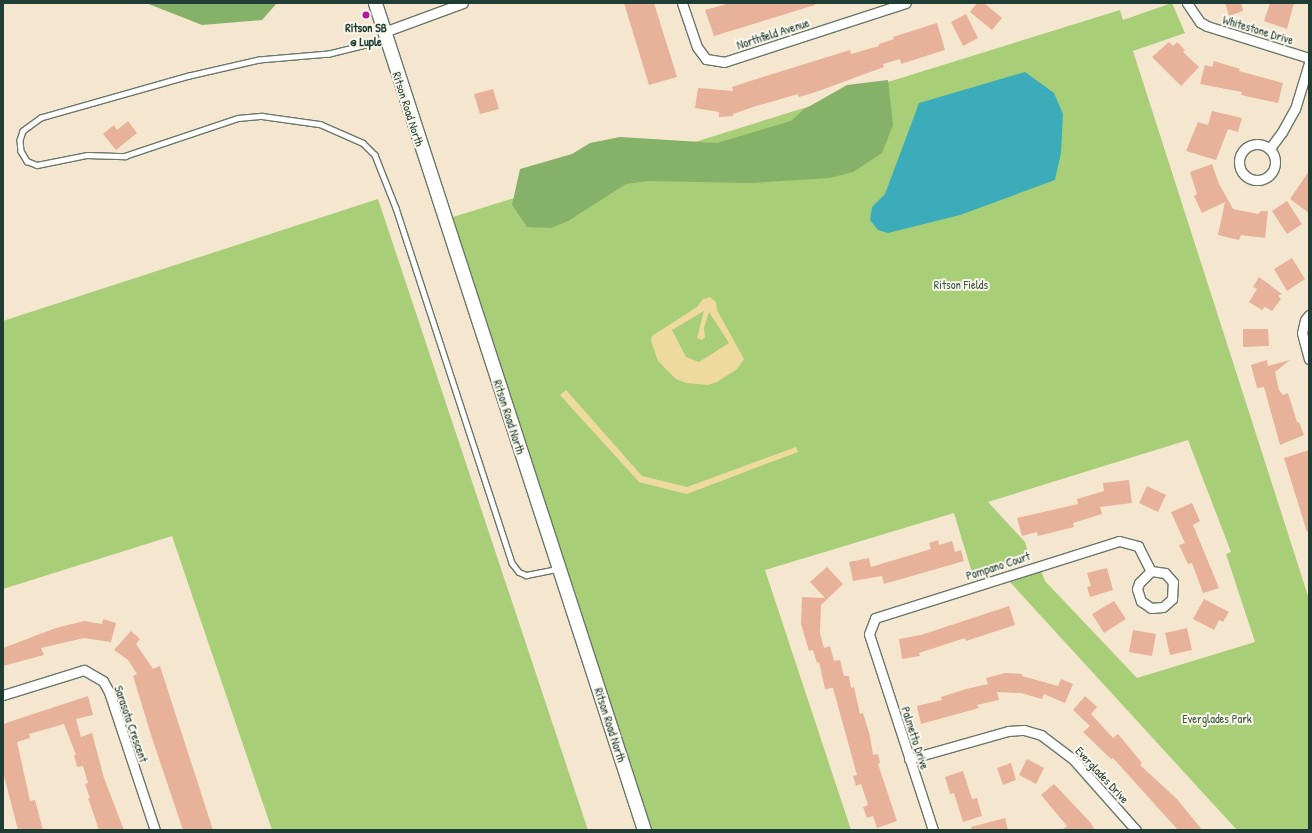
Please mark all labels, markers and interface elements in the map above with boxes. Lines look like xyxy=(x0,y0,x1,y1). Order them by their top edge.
marker: Ritson SB @ Luple xyxy=(361,10,371,20)
street label: Whitestone Drive xyxy=(1221,12,1295,48)
street label: Northfield Avenue xyxy=(735,15,811,53)
place label: Ritson SB @ Luple xyxy=(345,21,387,49)
street label: Ritson Road North xyxy=(389,70,427,148)
park label: Ritson Fields xyxy=(934,278,988,292)
street label: Ritson Road North xyxy=(490,378,528,456)
street label: Pompano Court xyxy=(964,549,1032,583)
street label: Sarasota Crescent xyxy=(111,684,151,764)
street label: Ritson Road North xyxy=(591,686,629,764)
street label: Palmetto Drive xyxy=(898,705,932,771)
park label: Everglades Park xyxy=(1182,712,1252,726)
street label: Everglades Drive xyxy=(1072,744,1132,806)

